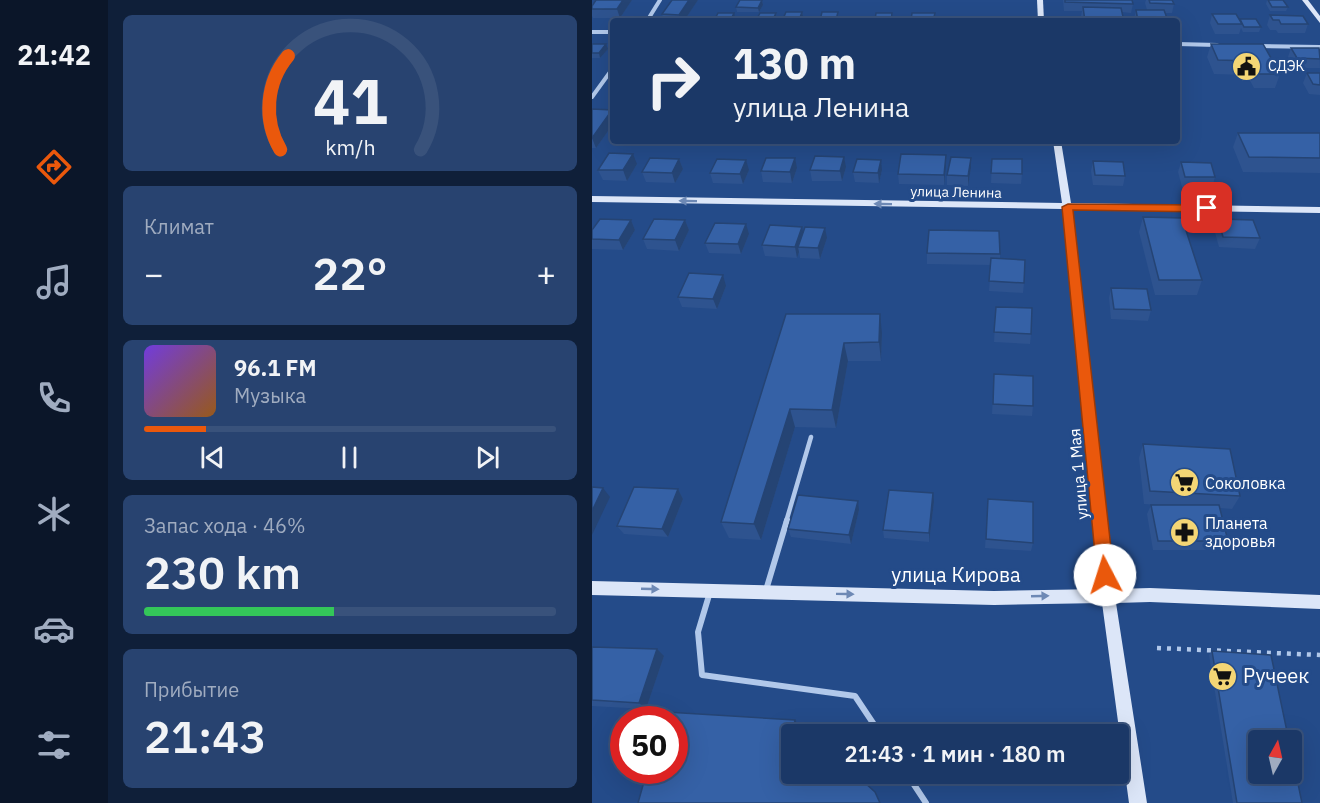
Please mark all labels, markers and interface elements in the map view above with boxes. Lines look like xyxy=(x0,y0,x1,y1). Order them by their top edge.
text: 130 m xyxy=(733,36,856,91)
text: 21:42 xyxy=(17,37,91,72)
icon: right xyxy=(634,42,712,120)
public building icon: СДЭК xyxy=(1231,50,1263,82)
place label: СДЭК xyxy=(1268,57,1305,75)
text: 41 xyxy=(313,60,387,141)
text: улица Ленина xyxy=(733,89,910,124)
text: km/h xyxy=(325,133,375,161)
icon: directions xyxy=(33,146,75,188)
street label: улица Ленина xyxy=(910,182,1002,202)
pin xyxy=(1181,182,1232,233)
icon: arrive xyxy=(1190,191,1223,224)
one-way arrow xyxy=(679,196,698,206)
one-way arrow xyxy=(874,199,893,209)
text: Климат xyxy=(144,213,214,240)
text: 22° xyxy=(312,244,388,302)
text: − xyxy=(144,252,164,295)
text: + xyxy=(536,252,556,295)
icon: music xyxy=(33,261,75,303)
text: 96.1 FM xyxy=(234,353,317,382)
icon: phone xyxy=(33,377,75,419)
text: Музыка xyxy=(234,382,306,409)
street label: улица 1 Мая xyxy=(1064,428,1092,520)
icon: previous xyxy=(196,441,229,474)
icon: pause xyxy=(333,441,366,474)
icon: next xyxy=(471,441,504,474)
supermarket icon: Соколовка xyxy=(1168,467,1200,499)
place label: Соколовка xyxy=(1205,473,1286,493)
icon: climate xyxy=(33,493,75,535)
text: Запас хода · 46% xyxy=(144,512,306,539)
place label: Планета здоровья xyxy=(1205,513,1276,551)
pharmacy icon: Планета здоровья xyxy=(1168,516,1200,548)
text: 230 km xyxy=(144,543,301,601)
position arrow xyxy=(1073,543,1137,607)
street label: улица Кирова xyxy=(891,561,1021,588)
one-way arrow xyxy=(641,585,660,594)
one-way arrow xyxy=(836,589,855,599)
one-way arrow xyxy=(1031,591,1050,601)
icon: car xyxy=(33,608,75,650)
supermarket icon: Ручеек xyxy=(1206,660,1238,692)
place label: Ручеек xyxy=(1243,662,1309,689)
text: Прибытие xyxy=(144,676,239,703)
speed limit sign: 50 xyxy=(610,706,688,784)
text: 21:43 xyxy=(144,707,266,765)
icon: filters xyxy=(33,724,75,766)
north arrow xyxy=(1248,730,1302,784)
map controls xyxy=(1248,730,1302,784)
text: 21:43 · 1 мин · 180 m xyxy=(844,739,1066,768)

